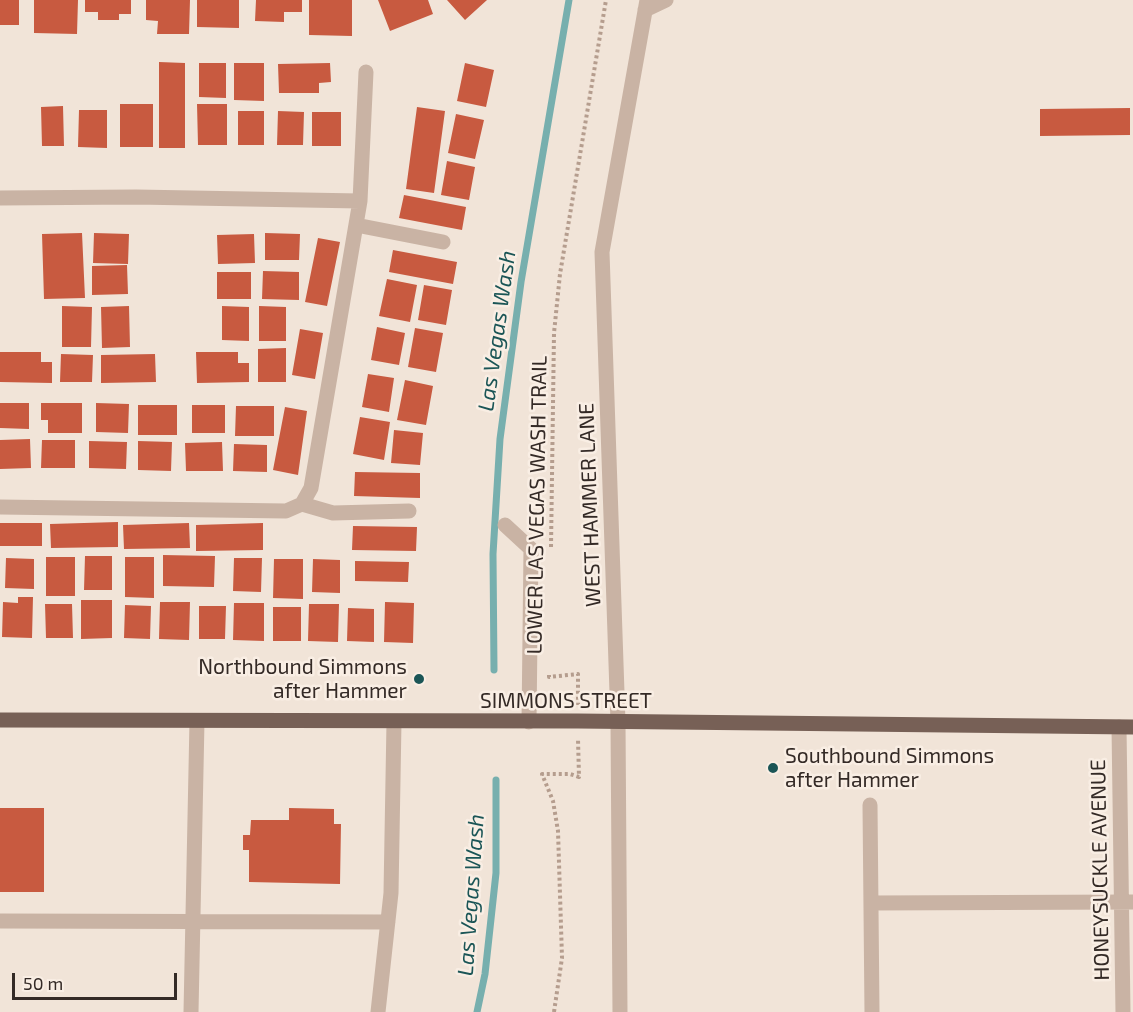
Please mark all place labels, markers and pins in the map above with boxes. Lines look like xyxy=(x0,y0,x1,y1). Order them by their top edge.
place label: Northbound Simmons after Hammer xyxy=(198,654,407,704)
marker: Northbound Simmons after Hammer xyxy=(412,672,426,686)
place label: Southbound Simmons after Hammer xyxy=(785,743,994,793)
marker: Southbound Simmons after Hammer xyxy=(766,761,780,775)

